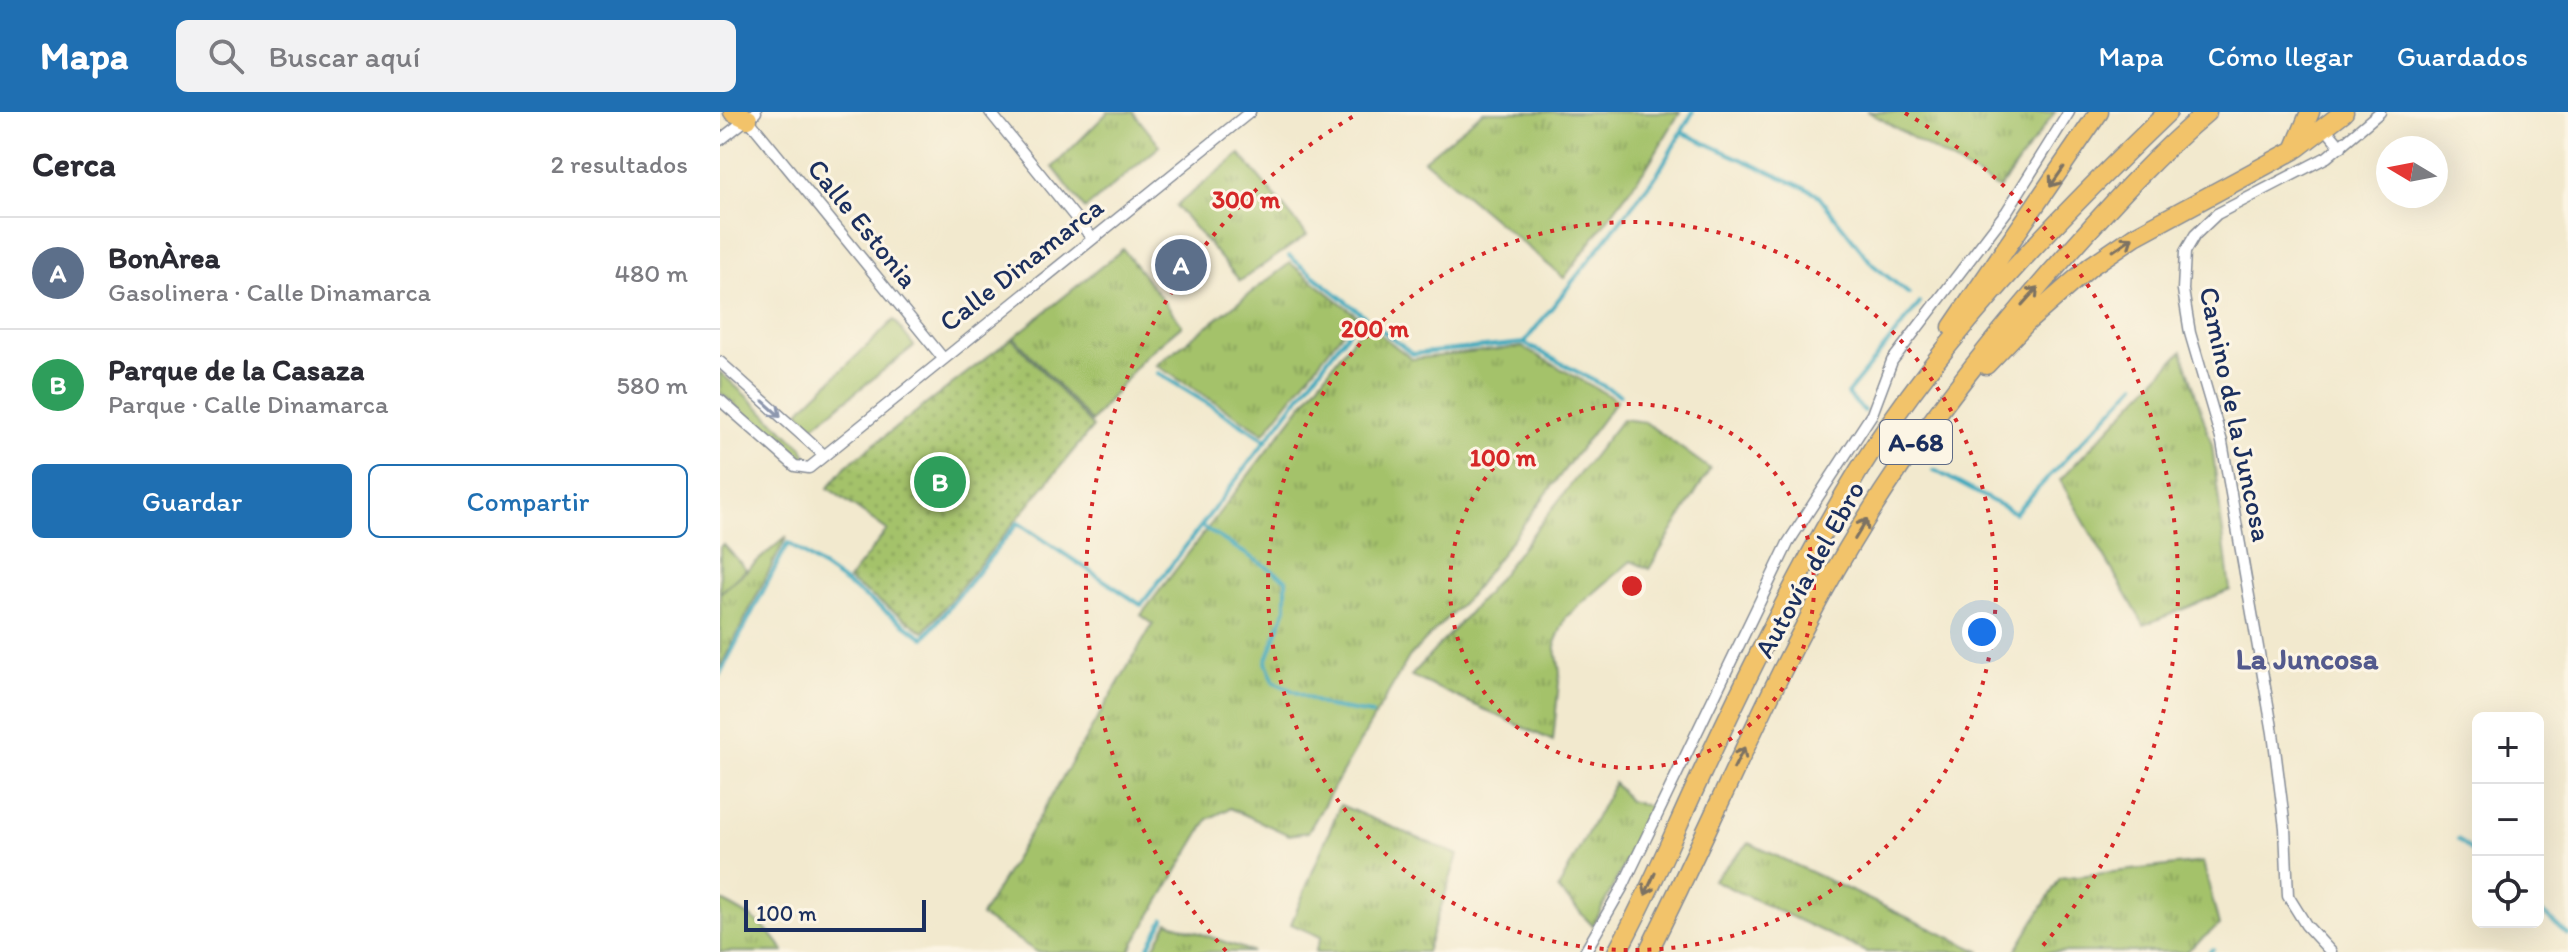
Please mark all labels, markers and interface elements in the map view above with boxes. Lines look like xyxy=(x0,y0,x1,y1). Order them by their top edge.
search box xyxy=(176,20,736,92)
text: Mapa xyxy=(40,33,128,79)
icon: search xyxy=(204,34,248,78)
text: Buscar aquí xyxy=(268,38,420,75)
text: Mapa xyxy=(2099,39,2164,73)
text: Cómo llegar xyxy=(2208,39,2353,73)
text: Guardados xyxy=(2397,39,2528,73)
north arrow xyxy=(2376,136,2448,208)
text: Cerca xyxy=(32,144,116,185)
text: 2 resultados xyxy=(550,148,688,180)
street label: Calle Estonia xyxy=(800,151,926,295)
one-way arrow xyxy=(2049,166,2065,188)
text: 300 m xyxy=(1212,185,1281,214)
street label: Calle Dinamarca xyxy=(932,189,1110,339)
pin: A xyxy=(1155,235,1207,295)
one-way arrow xyxy=(2111,236,2133,252)
text: BonÀrea xyxy=(108,239,220,276)
text: A xyxy=(50,257,66,289)
text: 480 m xyxy=(614,257,688,289)
text: Gasolinera · Calle Dinamarca xyxy=(108,276,431,308)
street label: Camino de la Juncosa xyxy=(2192,284,2280,545)
one-way arrow xyxy=(2020,286,2039,306)
text: 200 m xyxy=(1341,314,1410,343)
text: Parque de la Casaza xyxy=(108,351,365,388)
text: B xyxy=(50,369,66,401)
text: 580 m xyxy=(616,369,688,401)
text: Parque · Calle Dinamarca xyxy=(108,388,389,420)
one-way arrow xyxy=(761,399,781,417)
road number: A-68 xyxy=(1880,420,1952,464)
text: 100 m xyxy=(1470,443,1537,472)
pin: B xyxy=(914,452,966,512)
button: Guardar xyxy=(32,464,352,538)
button: Compartir xyxy=(368,464,688,538)
street label: Autovía del Ebro xyxy=(1746,475,1872,663)
one-way arrow xyxy=(1854,518,1870,541)
centre of rings xyxy=(1618,572,1646,600)
your location xyxy=(1962,612,2002,652)
district label: La Juncosa xyxy=(2236,640,2379,677)
map controls xyxy=(2472,712,2544,928)
button: + xyxy=(2472,712,2544,784)
one-way arrow xyxy=(1732,747,1747,771)
button: − xyxy=(2472,784,2544,856)
button: locate xyxy=(2472,856,2544,928)
one-way arrow xyxy=(1642,872,1657,896)
scale bar xyxy=(744,896,926,932)
text: 100 m xyxy=(756,900,817,927)

